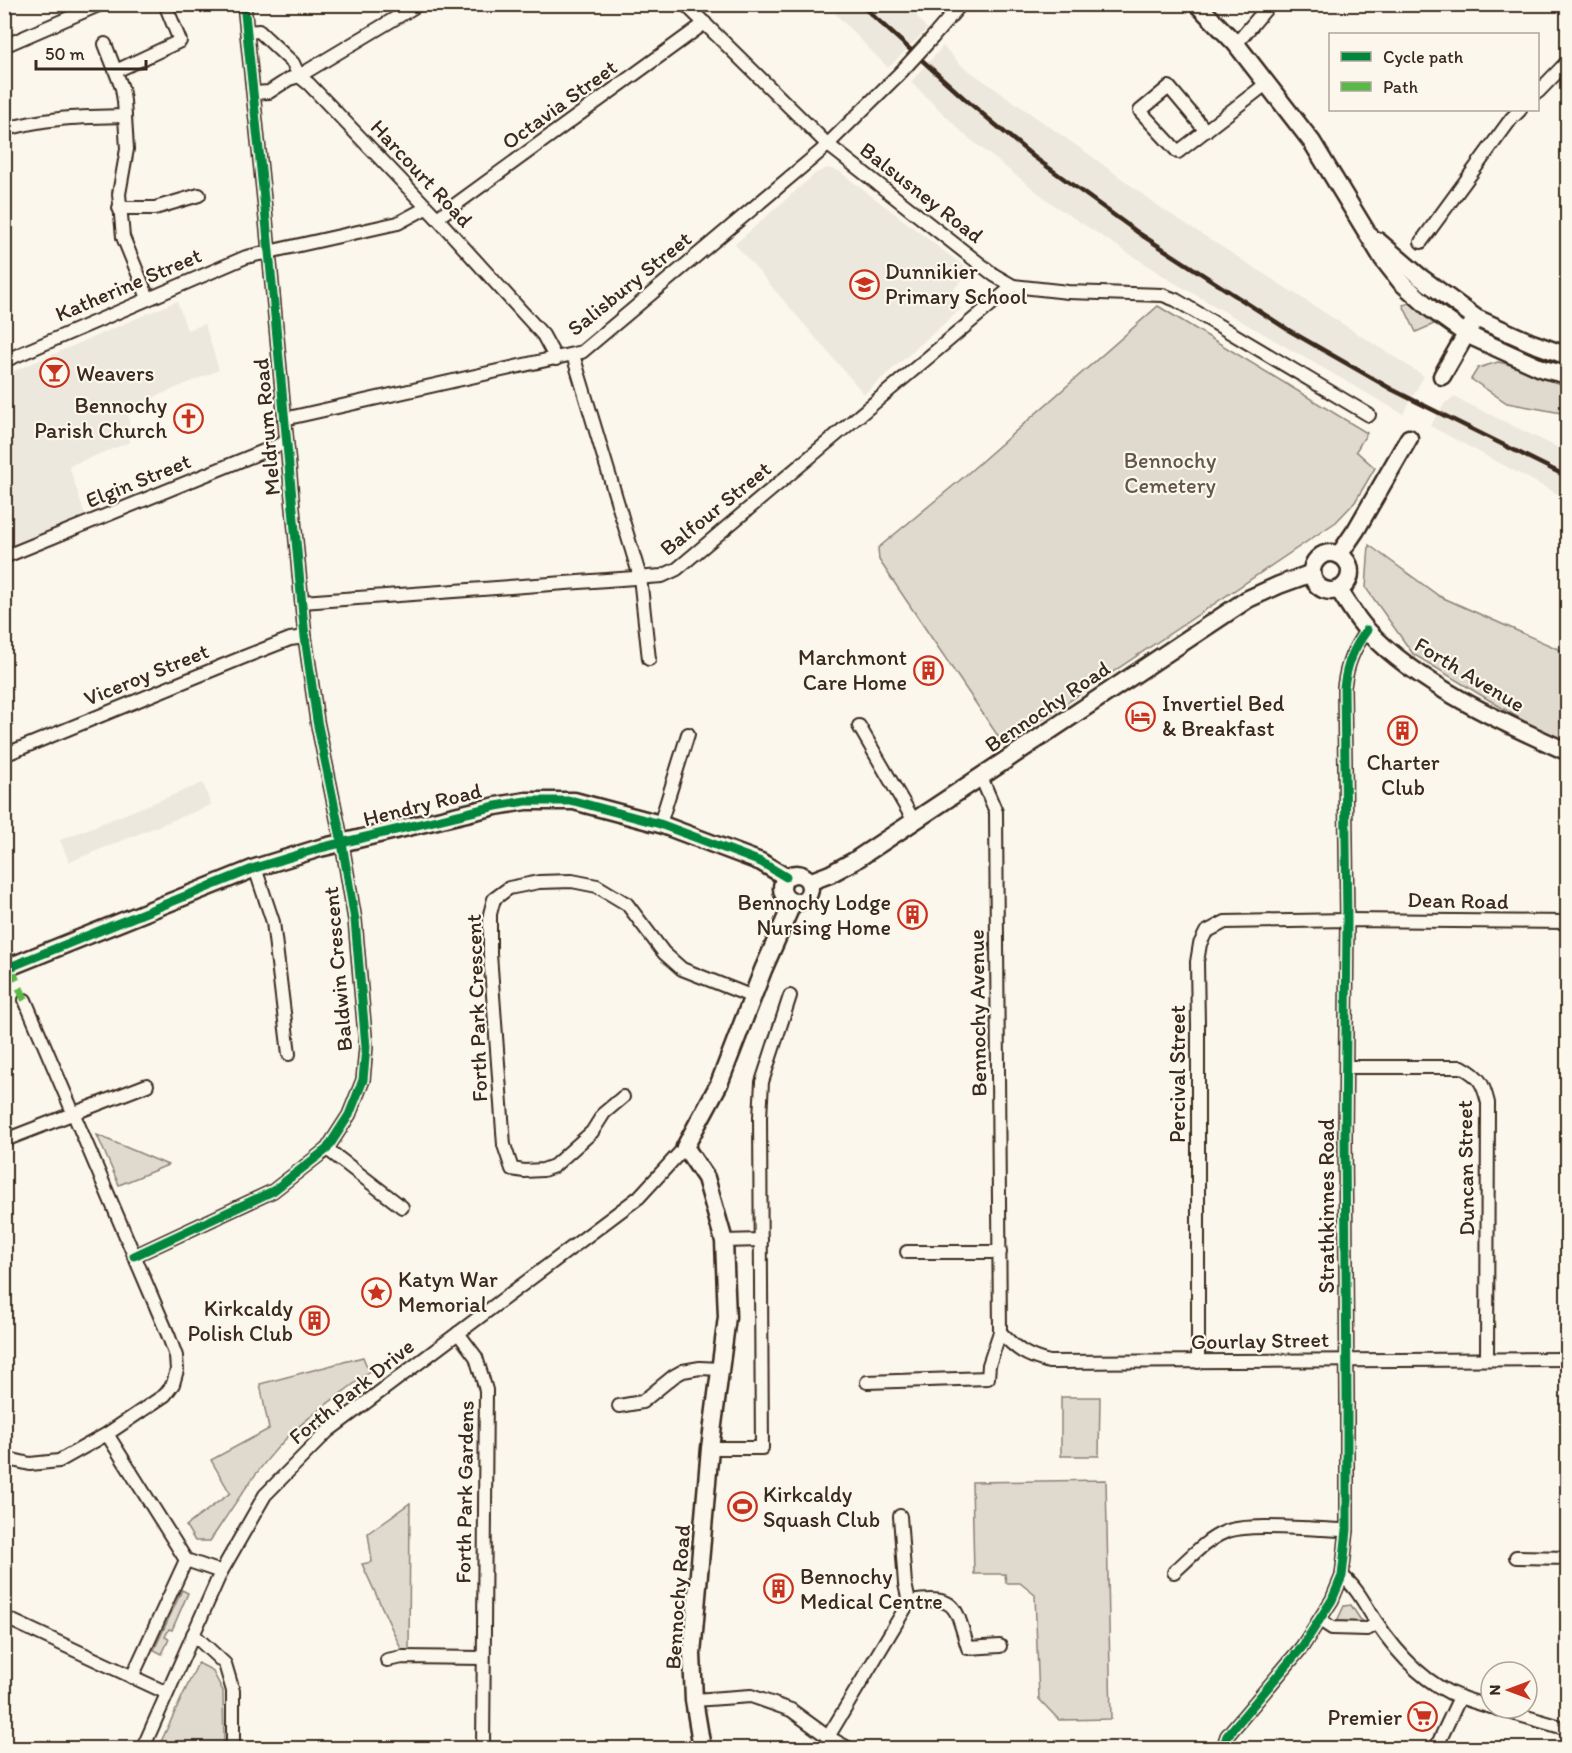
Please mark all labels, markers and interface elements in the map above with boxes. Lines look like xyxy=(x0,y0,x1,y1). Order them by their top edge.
scale bar xyxy=(36,33,146,71)
legend xyxy=(1329,33,1539,111)
text: 50 m xyxy=(45,43,85,65)
text: Cycle path xyxy=(1383,46,1464,68)
street label: Octavia Street xyxy=(496,53,622,155)
text: Path xyxy=(1383,76,1418,98)
street label: Harcourt Road xyxy=(365,114,479,233)
street label: Balsusney Road xyxy=(855,136,989,249)
street label: Salisbury Street xyxy=(562,225,697,342)
street label: Katherine Street xyxy=(51,242,205,327)
place label: Dunnikier Primary School xyxy=(885,258,1027,310)
school or university icon: Dunnikier Primary School xyxy=(848,268,880,300)
bar icon: Weavers xyxy=(39,357,71,389)
street label: Meldrum Road xyxy=(247,357,286,497)
place label: Weavers xyxy=(76,360,154,387)
place label: Bennochy Parish Church xyxy=(34,392,168,444)
church icon: Bennochy Parish Church xyxy=(172,402,204,434)
street label: Elgin Street xyxy=(82,447,195,514)
park label: Bennochy Cemetery xyxy=(1124,447,1217,499)
street label: Balfour Street xyxy=(654,455,776,561)
street label: Forth Avenue xyxy=(1410,631,1530,718)
street label: Viceroy Street xyxy=(80,637,213,712)
place label: Marchmont Care Home xyxy=(798,644,907,696)
building icon: Marchmont Care Home xyxy=(912,654,944,686)
street label: Bennochy Road xyxy=(979,655,1115,758)
place label: Invertiel Bed & Breakfast xyxy=(1162,690,1284,742)
hotel icon: Invertiel Bed & Breakfast xyxy=(1125,700,1157,732)
building icon: Charter Club xyxy=(1387,714,1419,746)
place label: Charter Club xyxy=(1366,749,1440,801)
street label: Hendry Road xyxy=(360,777,484,832)
street label: Baldwin Crescent xyxy=(317,885,358,1053)
street label: Dean Road xyxy=(1407,886,1509,915)
place label: Bennochy Lodge Nursing Home xyxy=(738,889,891,941)
building icon: Bennochy Lodge Nursing Home xyxy=(896,899,928,931)
street label: Forth Park Crescent xyxy=(460,913,493,1103)
street label: Bennochy Avenue xyxy=(963,929,992,1097)
street label: Percival Street xyxy=(1164,1005,1191,1143)
street label: Duncan Street xyxy=(1451,1100,1480,1236)
street label: Strathkinnes Road xyxy=(1313,1119,1340,1293)
place label: Katyn War Memorial xyxy=(398,1266,498,1318)
place icon: Katyn War Memorial xyxy=(361,1276,393,1308)
place label: Kirkcaldy Polish Club xyxy=(187,1295,294,1347)
building icon: Kirkcaldy Polish Club xyxy=(298,1305,330,1337)
street label: Gourlay Street xyxy=(1191,1326,1329,1355)
street label: Forth Park Drive xyxy=(283,1333,419,1450)
street label: Forth Park Gardens xyxy=(449,1400,480,1584)
place label: Kirkcaldy Squash Club xyxy=(763,1481,880,1533)
sports icon: Kirkcaldy Squash Club xyxy=(726,1491,758,1523)
street label: Bennochy Road xyxy=(659,1524,696,1670)
place label: Bennochy Medical Centre xyxy=(800,1563,943,1615)
building icon: Bennochy Medical Centre xyxy=(763,1573,795,1605)
north arrow xyxy=(1479,1660,1539,1720)
text: N xyxy=(1485,1685,1504,1695)
supermarket icon: Premier xyxy=(1407,1701,1439,1733)
place label: Premier xyxy=(1328,1704,1402,1731)

